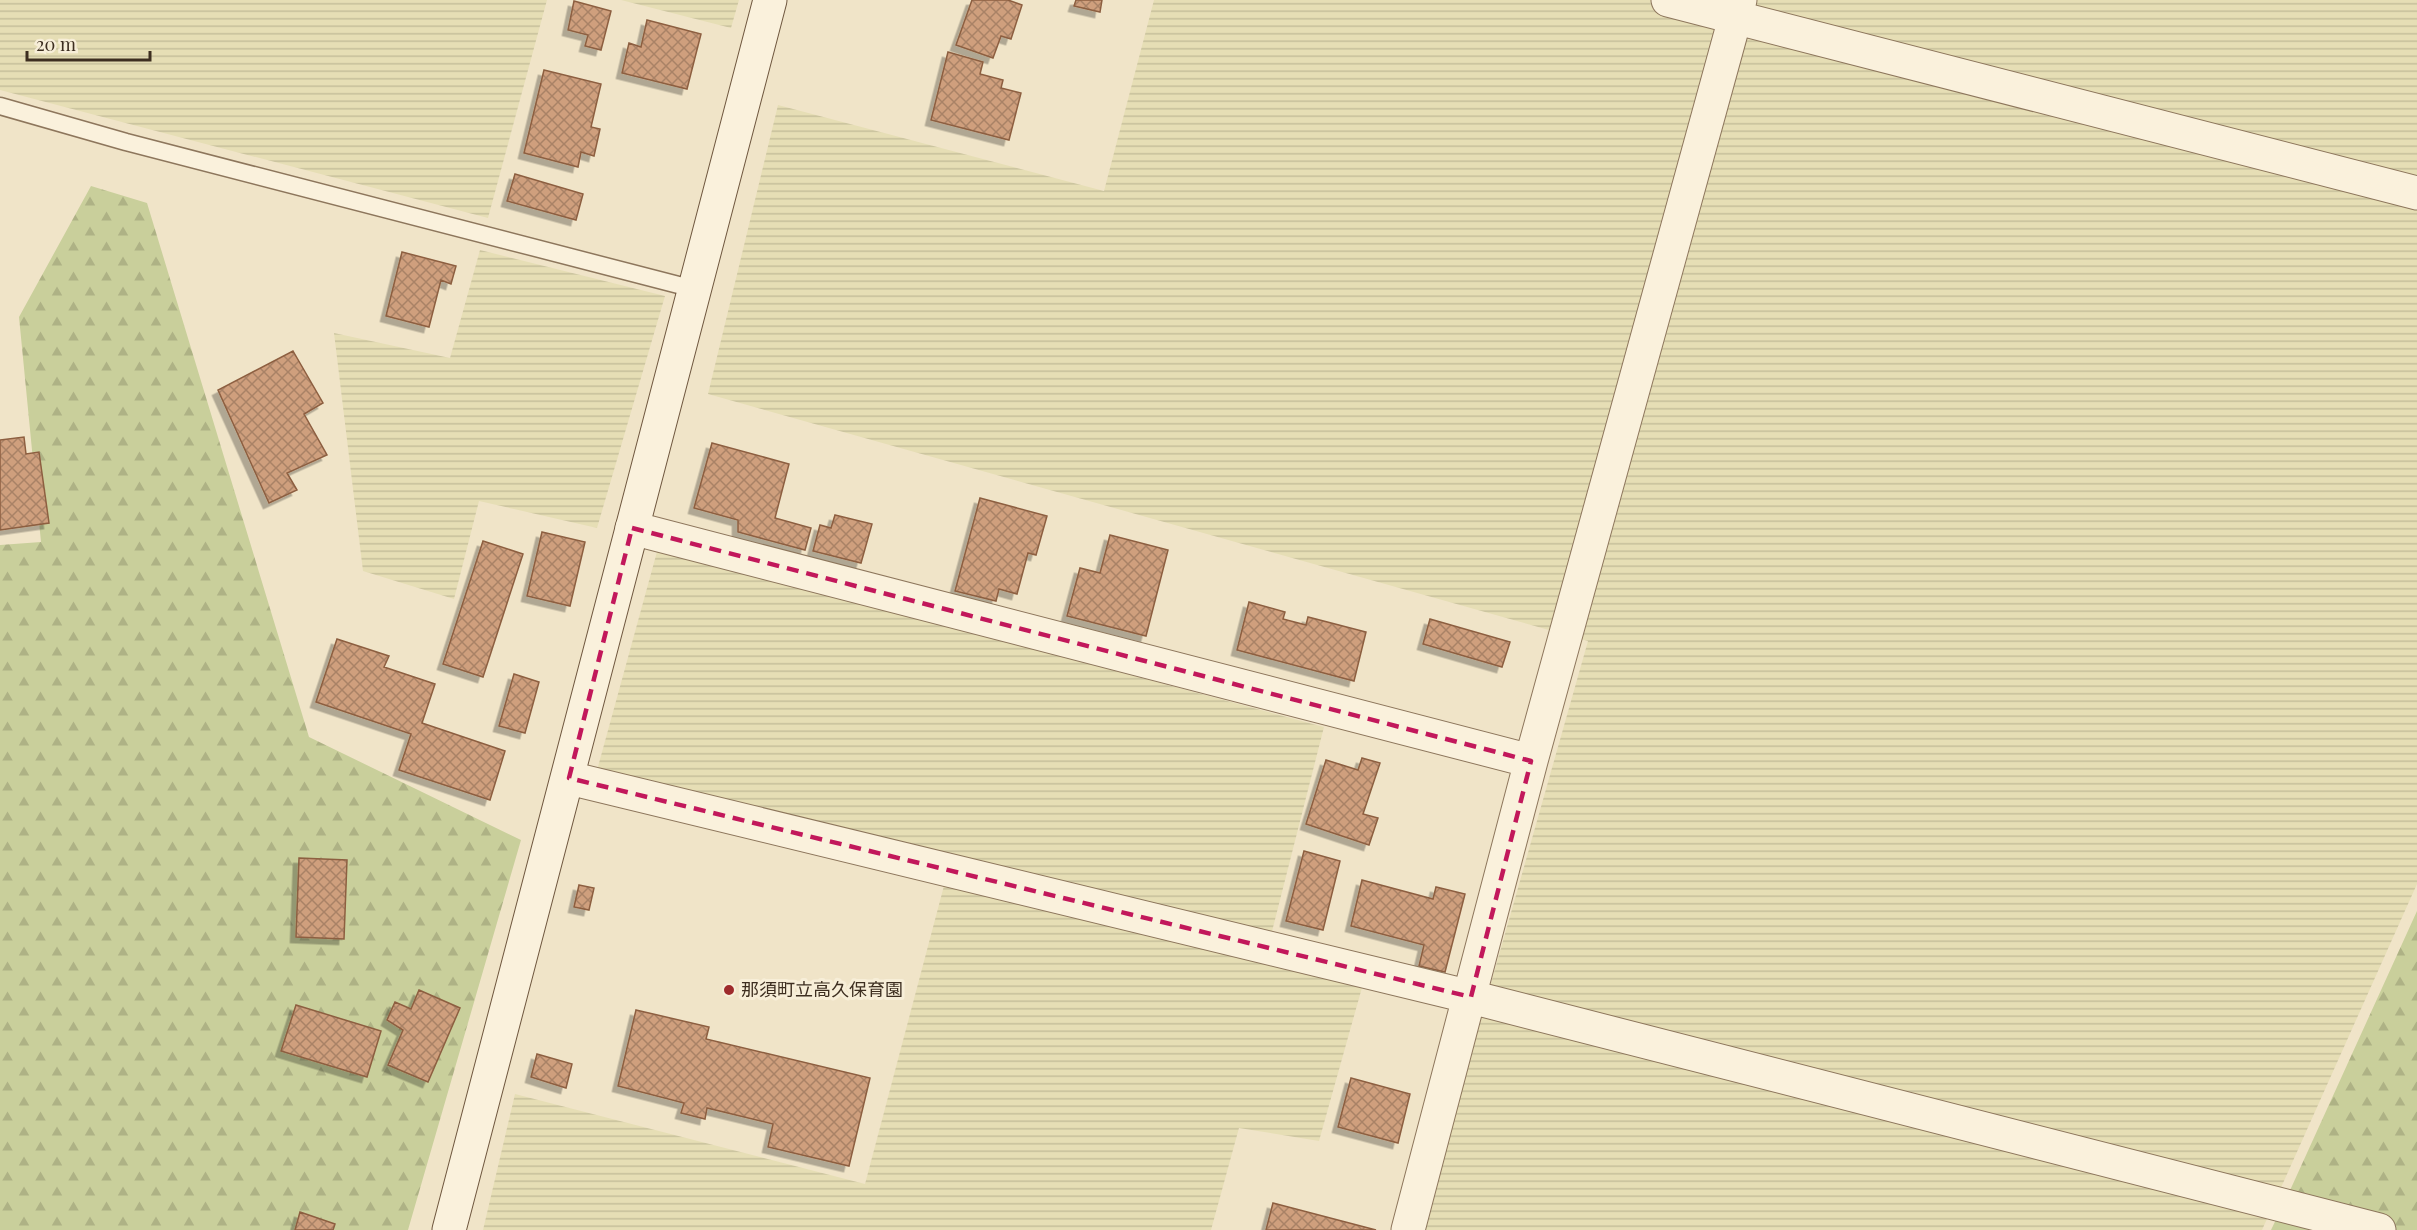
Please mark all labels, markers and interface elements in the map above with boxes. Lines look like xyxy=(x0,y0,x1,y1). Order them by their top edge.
scale bar xyxy=(27,24,150,62)
text: 20 m xyxy=(36,32,76,56)
place label: 那須町立高久保育園 xyxy=(741,977,903,1001)
marker: 那須町立高久保育園 xyxy=(722,983,736,997)

